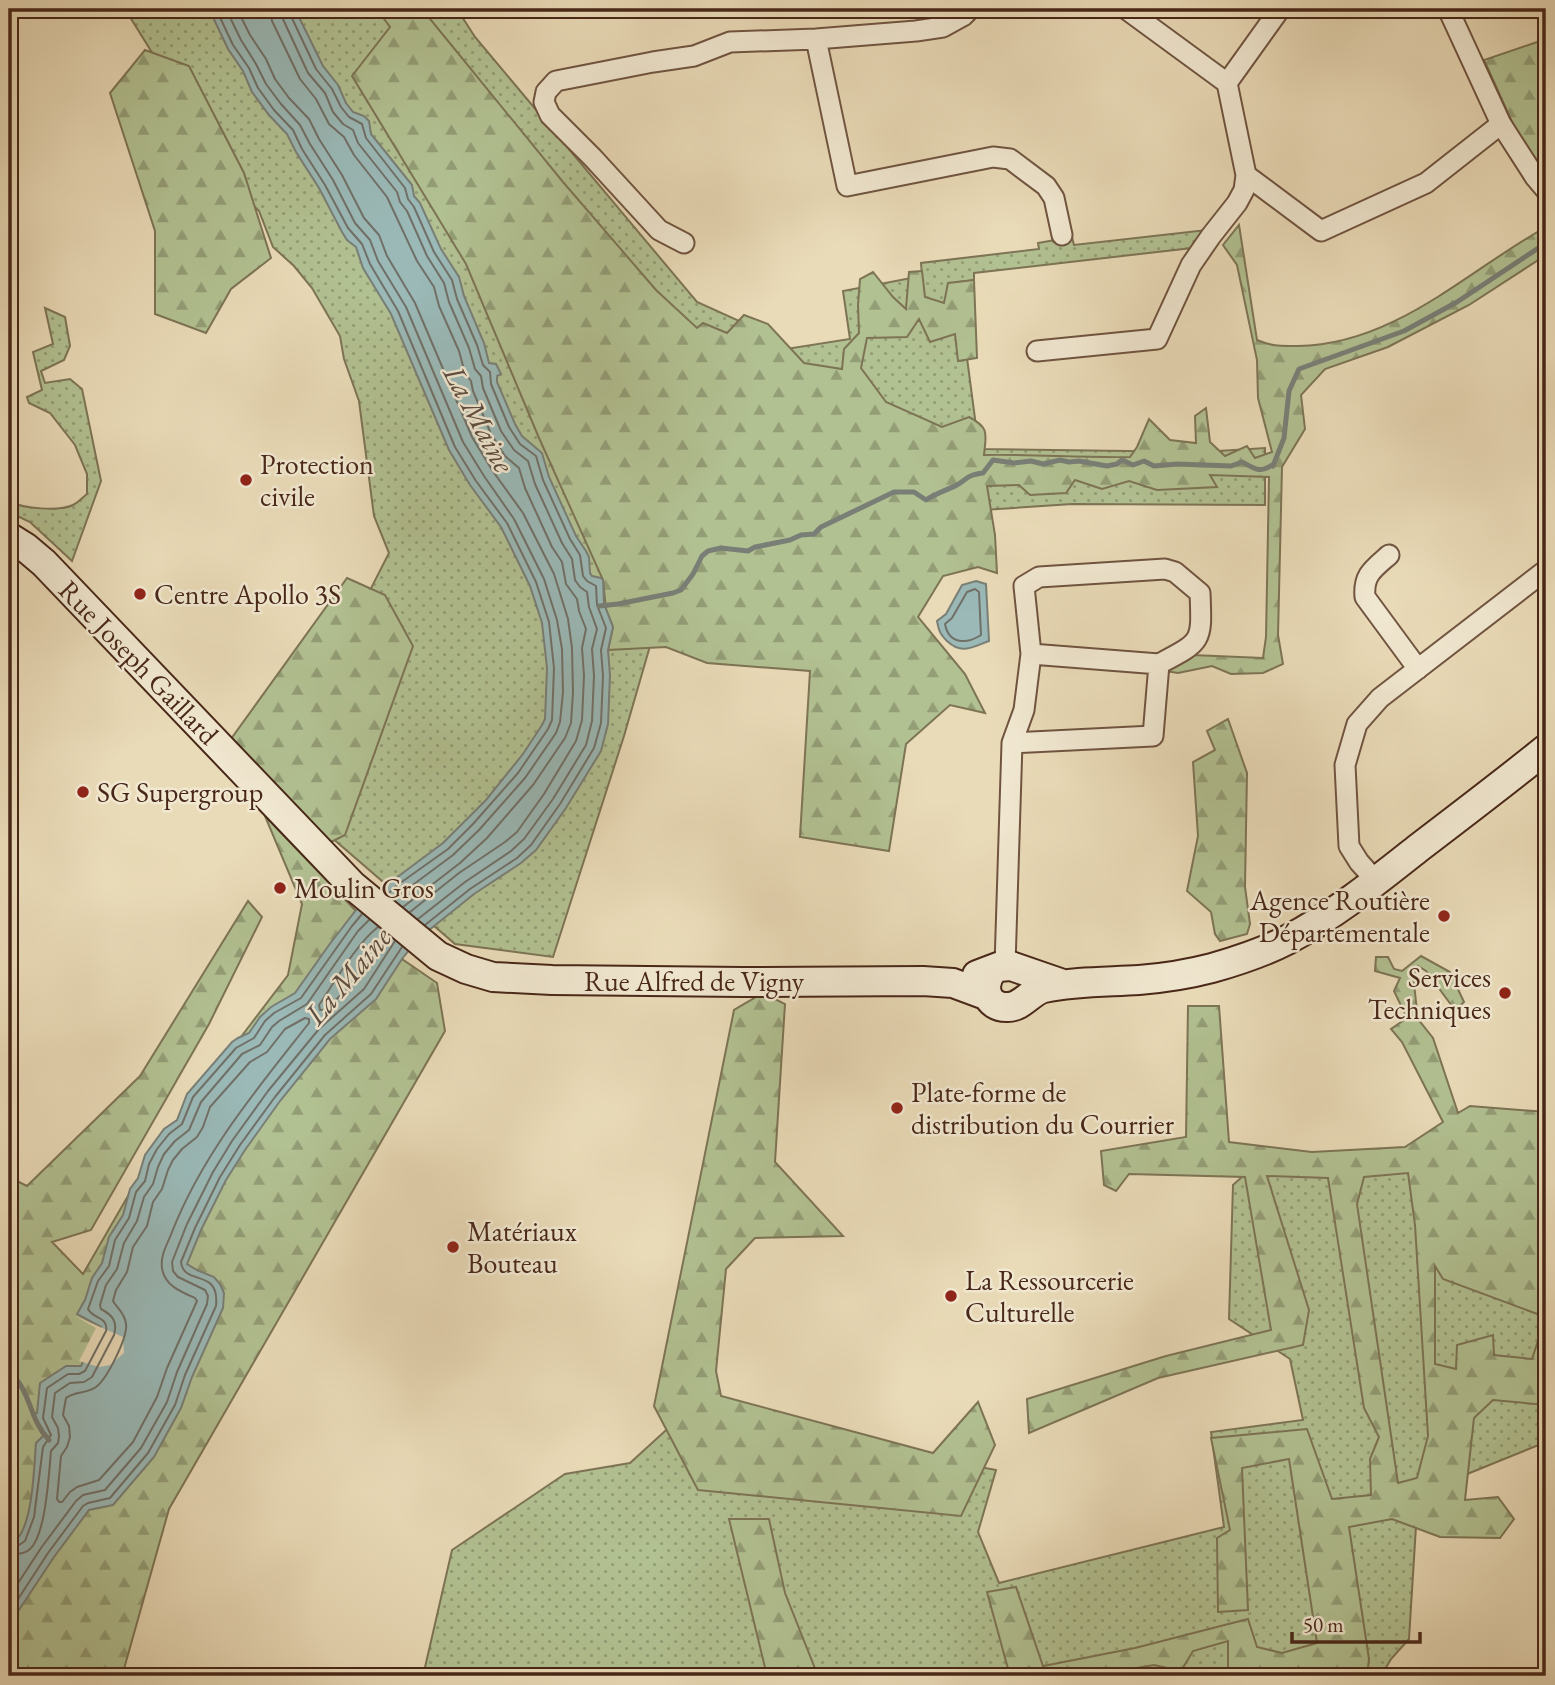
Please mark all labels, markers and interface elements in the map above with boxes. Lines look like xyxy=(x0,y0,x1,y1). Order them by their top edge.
water label: La Maine xyxy=(434,357,524,480)
place label: Protection civile xyxy=(260,446,374,514)
marker: Protection civile xyxy=(238,472,254,488)
street label: Rue Joseph Gaillard xyxy=(51,572,227,753)
place label: Centre Apollo 3S xyxy=(154,576,341,612)
marker: Centre Apollo 3S xyxy=(132,586,148,602)
place label: SG Supergroup xyxy=(97,774,263,810)
marker: SG Supergroup xyxy=(75,784,91,800)
place label: Moulin Gros xyxy=(294,870,434,906)
marker: Moulin Gros xyxy=(272,880,288,896)
place label: Agence Routière Départementale xyxy=(1249,882,1430,950)
marker: Agence Routière Départementale xyxy=(1436,908,1452,924)
water label: La Maine xyxy=(295,918,400,1034)
place label: Services Techniques xyxy=(1368,959,1491,1027)
street label: Rue Alfred de Vigny xyxy=(584,963,805,999)
marker: Services Techniques xyxy=(1497,985,1513,1001)
place label: Plate-forme de distribution du Courrier xyxy=(911,1074,1175,1142)
marker: Plate-forme de distribution du Courrier xyxy=(889,1100,905,1116)
place label: Matériaux Bouteau xyxy=(467,1213,577,1281)
marker: Matériaux Bouteau xyxy=(445,1239,461,1255)
place label: La Ressourcerie Culturelle xyxy=(965,1262,1134,1330)
marker: La Ressourcerie Culturelle xyxy=(943,1288,959,1304)
scale bar xyxy=(1292,1601,1420,1645)
text: 50 m xyxy=(1303,1611,1344,1638)

